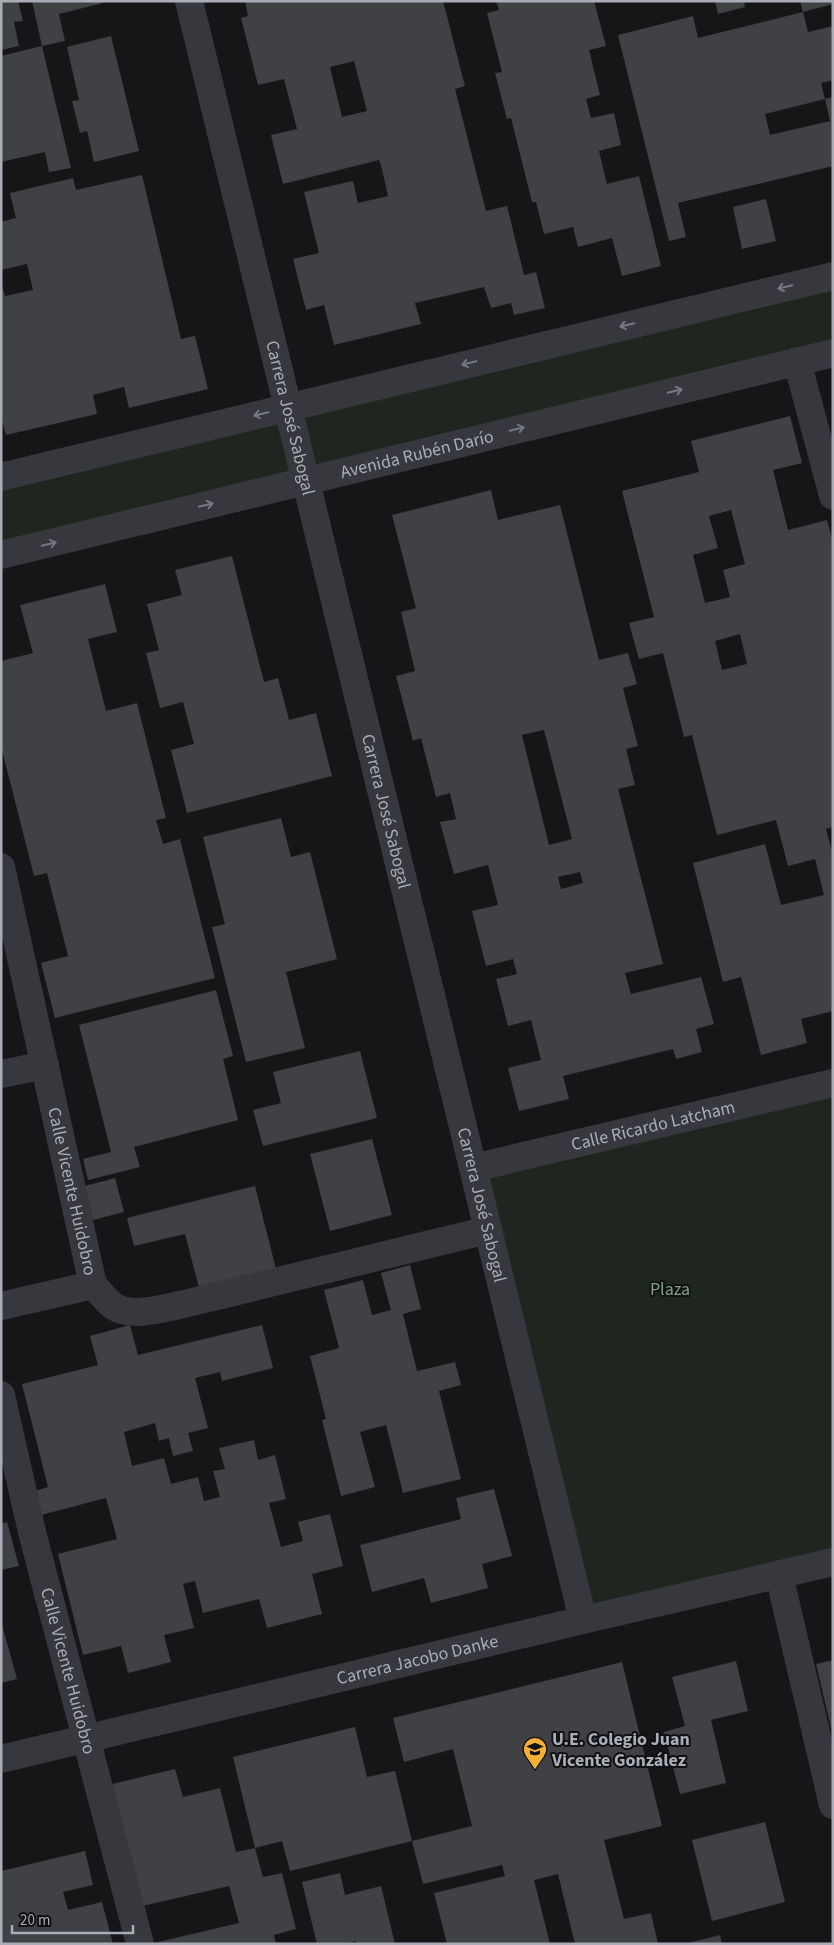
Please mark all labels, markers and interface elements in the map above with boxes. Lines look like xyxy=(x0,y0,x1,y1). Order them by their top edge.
one-way arrow xyxy=(778,283,794,292)
one-way arrow xyxy=(620,321,636,330)
street label: Carrera José Sabogal xyxy=(259,338,321,498)
one-way arrow xyxy=(462,359,478,369)
one-way arrow xyxy=(667,386,683,395)
one-way arrow xyxy=(253,410,269,420)
street label: Avenida Rubén Darío xyxy=(338,424,496,485)
one-way arrow xyxy=(509,424,525,433)
one-way arrow xyxy=(198,500,214,509)
one-way arrow xyxy=(40,539,56,548)
street label: Carrera José Sabogal xyxy=(355,732,417,891)
street label: Calle Ricardo Latcham xyxy=(569,1095,738,1157)
street label: Calle Vicente Huidobro xyxy=(41,1105,103,1278)
street label: Carrera José Sabogal xyxy=(451,1125,512,1285)
park label: Plaza xyxy=(650,1277,690,1302)
street label: Calle Vicente Huidobro xyxy=(34,1585,102,1757)
street label: Carrera Jacobo Danke xyxy=(334,1629,501,1691)
place label: U.E. Colegio Juan Vicente González xyxy=(551,1727,690,1773)
school or university icon: U.E. Colegio Juan Vicente González xyxy=(522,1736,548,1770)
scale bar xyxy=(12,1902,134,1934)
text: 20 m xyxy=(20,1910,50,1931)

